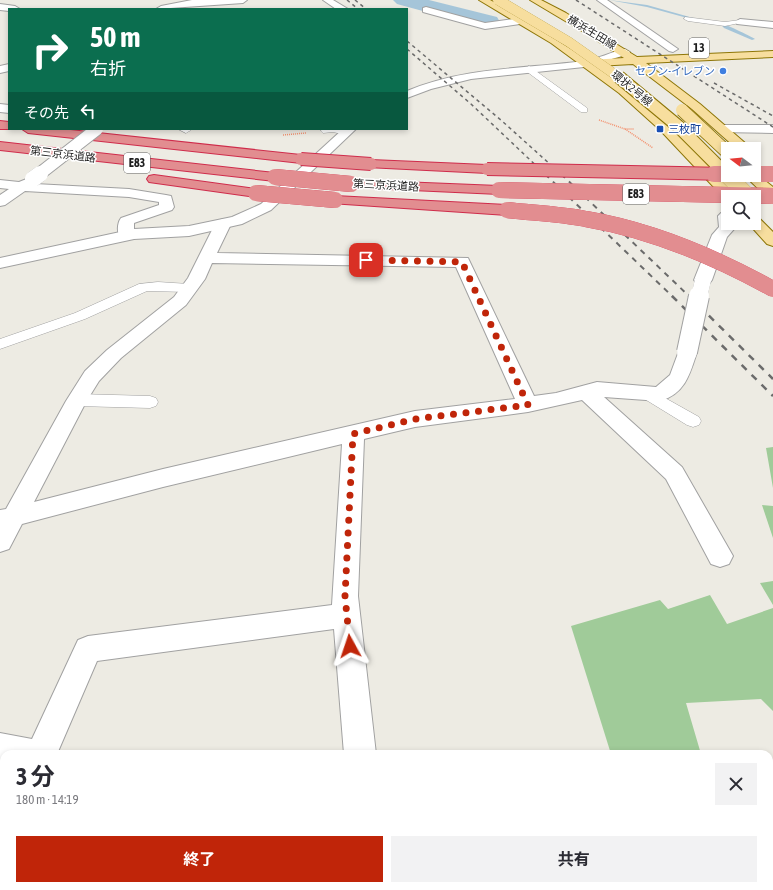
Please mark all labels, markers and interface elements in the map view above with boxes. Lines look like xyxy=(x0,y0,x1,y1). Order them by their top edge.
street label: 横浜生田線 xyxy=(565,13,619,51)
text: 50 m xyxy=(90,21,140,53)
icon: right xyxy=(24,24,76,76)
road number: 13 xyxy=(689,38,709,58)
text: 右折 xyxy=(90,58,126,79)
place label: セブン-イレブン xyxy=(635,65,715,77)
marker: セブン-イレブン xyxy=(718,66,728,76)
street label: 環状2号線 xyxy=(609,68,655,108)
icon: left xyxy=(77,100,99,122)
text: その先 xyxy=(24,104,69,121)
place label: 三枚町 xyxy=(668,123,701,135)
marker: 三枚町 xyxy=(655,124,665,134)
north arrow xyxy=(721,142,761,182)
map controls xyxy=(721,142,761,230)
street label: 第三京浜道路 xyxy=(30,144,96,164)
road number: E83 xyxy=(124,153,150,173)
street label: 第三京浜道路 xyxy=(353,177,419,193)
road number: E83 xyxy=(623,184,649,204)
button: search xyxy=(721,190,761,230)
pin xyxy=(349,243,383,277)
icon: arrive xyxy=(355,249,377,271)
position arrow xyxy=(329,625,371,667)
text: 3 分 xyxy=(16,763,55,790)
button: close xyxy=(715,763,757,805)
text: 180 m · 14:19 xyxy=(16,792,79,807)
button: 終了 xyxy=(16,836,383,882)
button: 共有 xyxy=(391,836,757,882)

